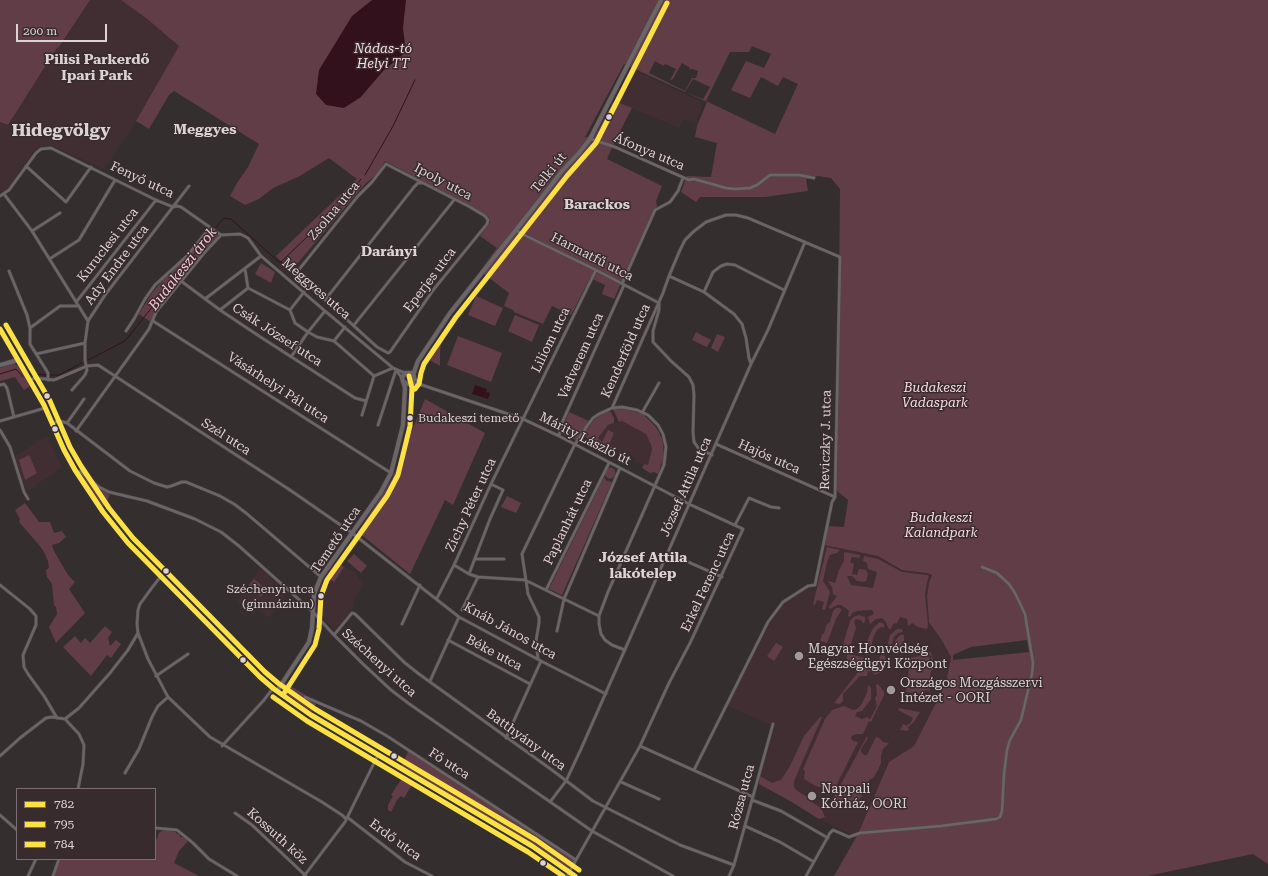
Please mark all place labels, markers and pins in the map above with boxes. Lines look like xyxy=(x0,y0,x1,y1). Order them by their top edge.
unlabelled marker xyxy=(604,112,614,122)
unlabelled marker xyxy=(42,391,52,401)
place label: Budakeszi temető xyxy=(418,411,520,425)
marker: Budakeszi temető xyxy=(405,413,415,423)
unlabelled marker xyxy=(50,424,60,434)
unlabelled marker xyxy=(161,566,171,576)
place label: Széchenyi utca (gimnázium) xyxy=(227,582,314,610)
marker: Széchenyi utca (gimnázium) xyxy=(316,591,326,601)
place label: Magyar Honvédség Egészségügyi Központ xyxy=(808,641,947,672)
marker: Magyar Honvédség Egészségügyi Központ xyxy=(793,650,805,662)
unlabelled marker xyxy=(238,655,248,665)
place label: Országos Mozgásszervi Intézet - OORI xyxy=(900,675,1043,706)
marker: Országos Mozgásszervi Intézet - OORI xyxy=(885,684,897,696)
unlabelled marker xyxy=(389,751,399,761)
place label: Nappali Kórház, OORI xyxy=(821,781,907,812)
marker: Nappali Kórház, OORI xyxy=(806,790,818,802)
unlabelled marker xyxy=(538,858,548,868)

